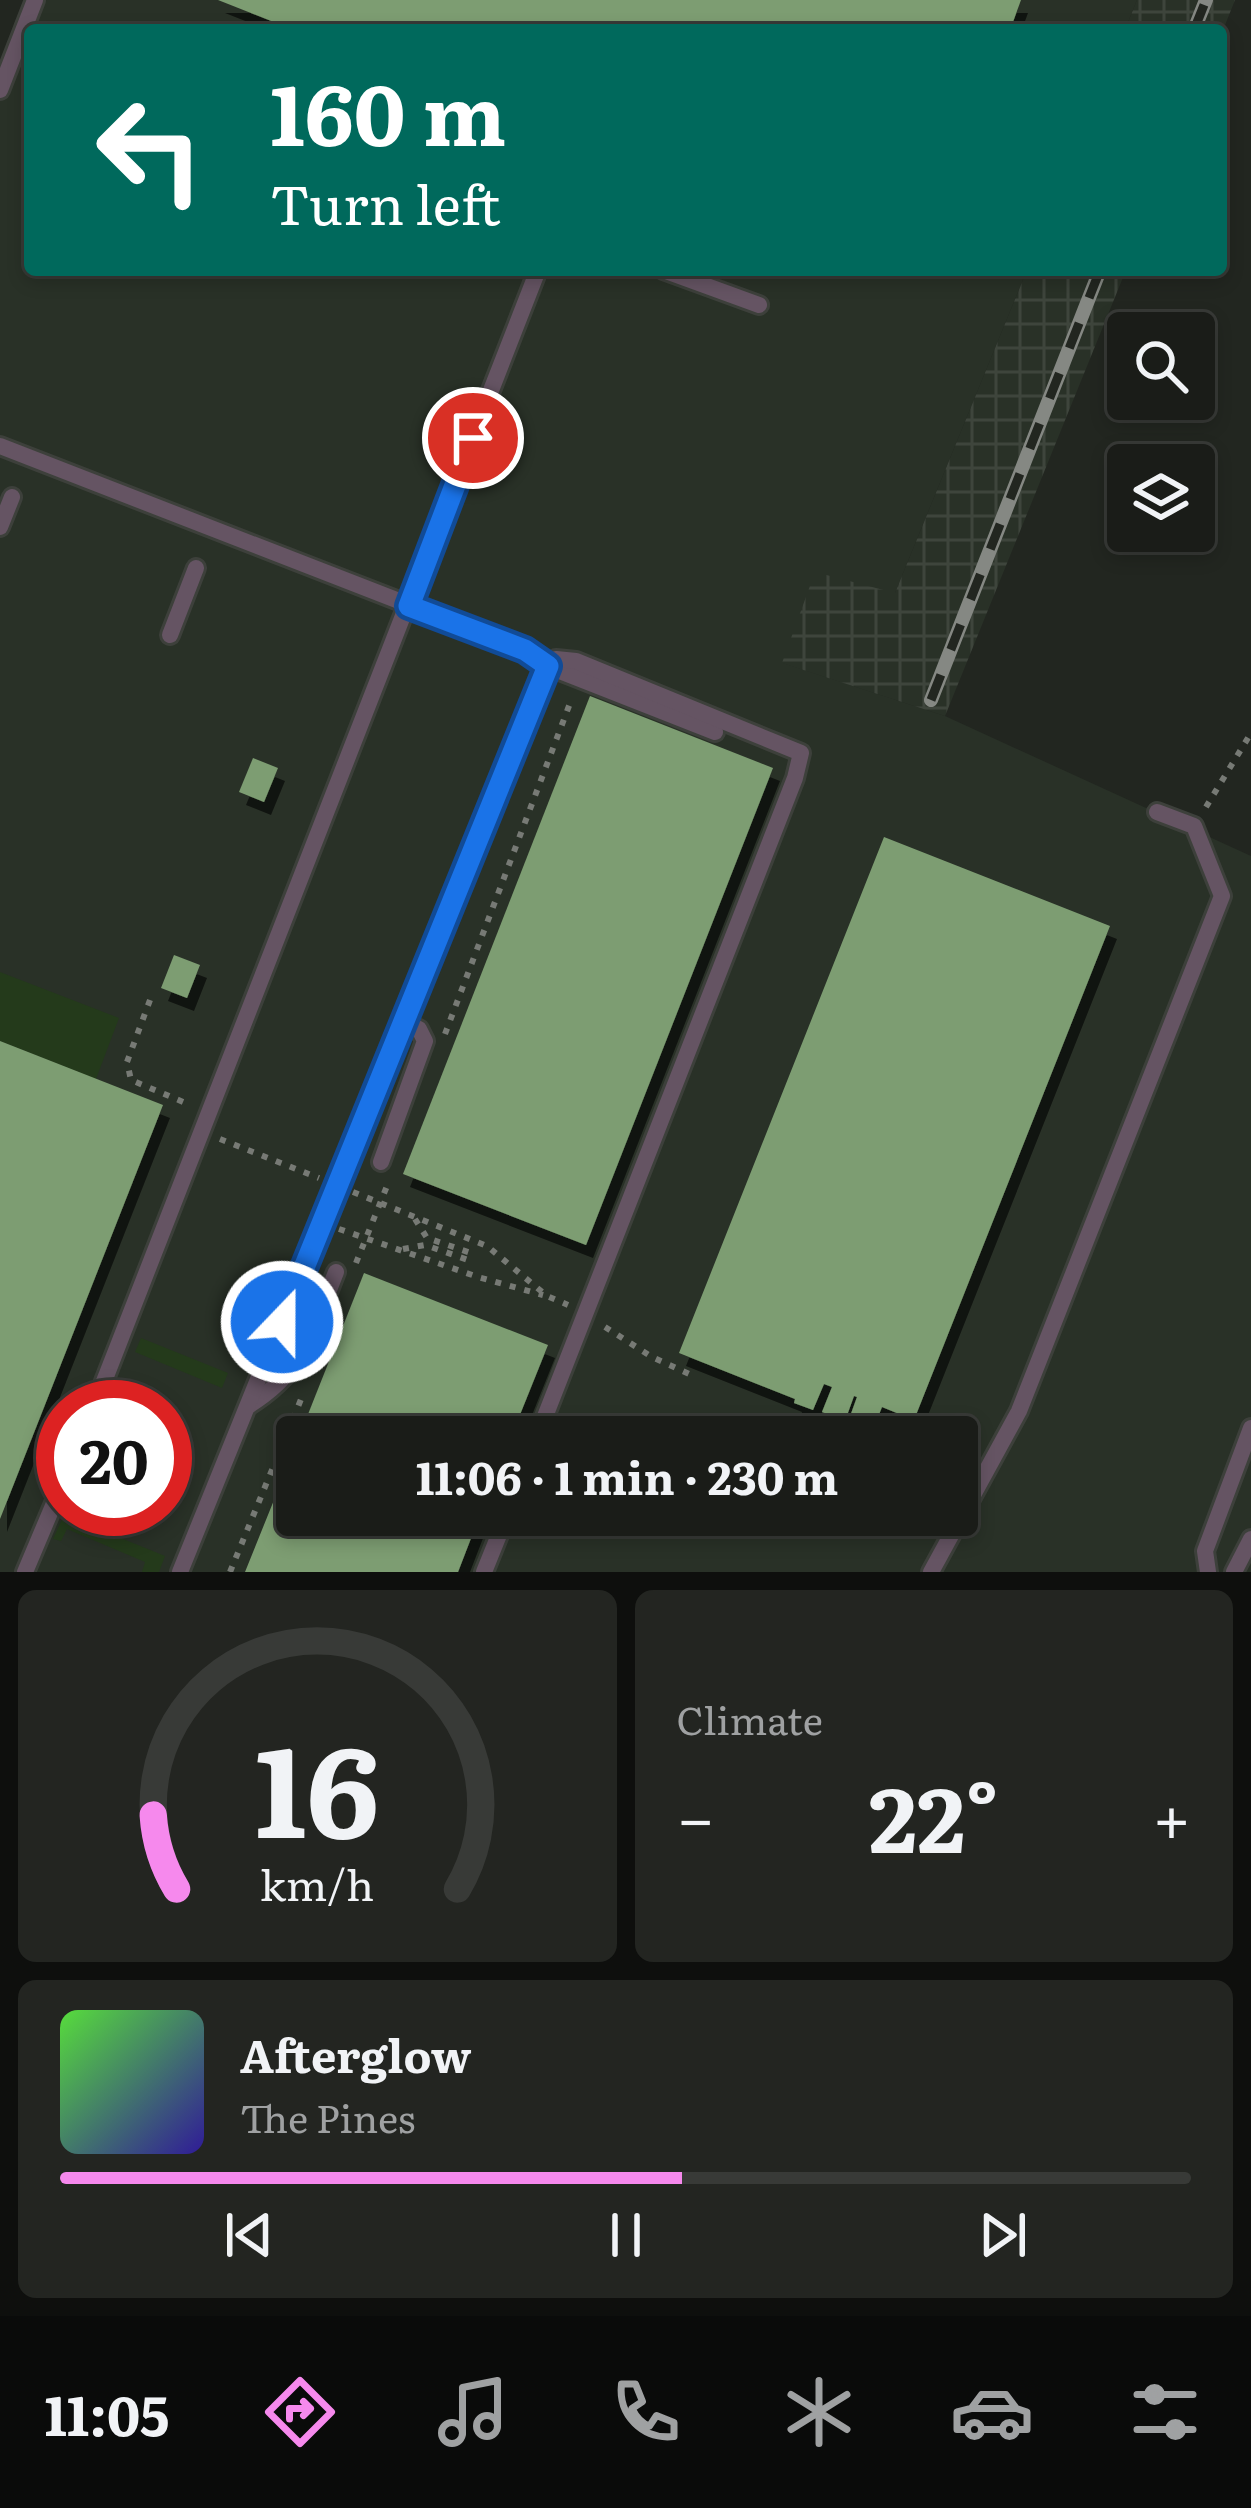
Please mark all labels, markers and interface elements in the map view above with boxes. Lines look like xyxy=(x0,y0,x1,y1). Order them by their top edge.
text: 160 m xyxy=(270,47,506,172)
icon: left xyxy=(72,72,228,228)
text: Turn left xyxy=(270,161,501,242)
map controls xyxy=(1107,312,1215,552)
button: search xyxy=(1107,312,1215,420)
pin xyxy=(422,387,524,489)
icon: arrive xyxy=(440,405,506,471)
button: layers xyxy=(1107,444,1215,552)
position arrow xyxy=(219,1259,345,1385)
speed limit sign: 20 xyxy=(36,1380,192,1536)
text: 11:06 · 1 min · 230 m xyxy=(416,1442,838,1509)
text: Climate xyxy=(677,1689,823,1747)
text: 16 xyxy=(255,1691,380,1876)
text: 22° xyxy=(869,1747,999,1881)
text: − xyxy=(677,1765,715,1863)
text: + xyxy=(1153,1765,1191,1863)
text: km/h xyxy=(260,1851,374,1914)
text: Afterglow xyxy=(240,2020,471,2087)
text: The Pines xyxy=(240,2087,415,2145)
icon: previous xyxy=(216,2202,282,2268)
icon: pause xyxy=(593,2202,659,2268)
icon: next xyxy=(970,2202,1036,2268)
icon: directions xyxy=(258,2370,342,2454)
icon: music xyxy=(431,2370,515,2454)
icon: phone xyxy=(604,2370,688,2454)
icon: climate xyxy=(777,2370,861,2454)
icon: car xyxy=(950,2370,1034,2454)
icon: filters xyxy=(1123,2370,1207,2454)
text: 11:05 xyxy=(44,2372,169,2453)

